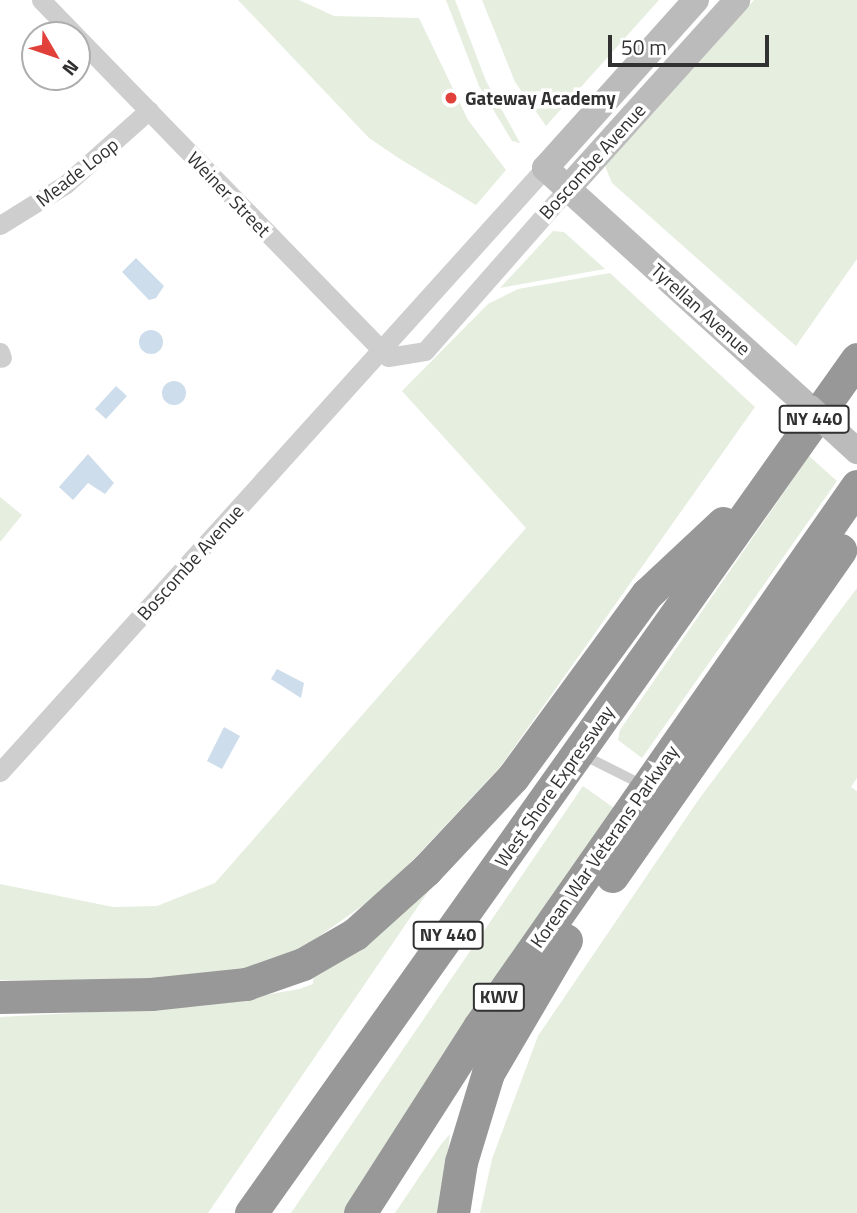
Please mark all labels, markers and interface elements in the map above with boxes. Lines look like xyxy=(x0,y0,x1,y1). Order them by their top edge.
north arrow xyxy=(21,21,91,91)
scale bar xyxy=(612,21,773,65)
text: 50 m xyxy=(621,31,667,63)
text: N xyxy=(56,54,87,83)
place label: Gateway Academy xyxy=(465,87,616,109)
marker: Gateway Academy xyxy=(443,90,459,106)
street label: Boscombe Avenue xyxy=(534,98,650,224)
street label: Meade Loop xyxy=(31,133,123,211)
street label: Weiner Street xyxy=(183,147,275,241)
street label: Tyrellan Avenue xyxy=(647,258,755,360)
road number: NY 440 xyxy=(777,404,851,433)
street label: Boscombe Avenue xyxy=(132,499,248,625)
street label: West Shore Expressway xyxy=(490,701,618,871)
street label: Korean War Veterans Parkway xyxy=(525,740,683,952)
road number: NY 440 xyxy=(411,920,485,950)
road number: KWV xyxy=(473,982,525,1012)

